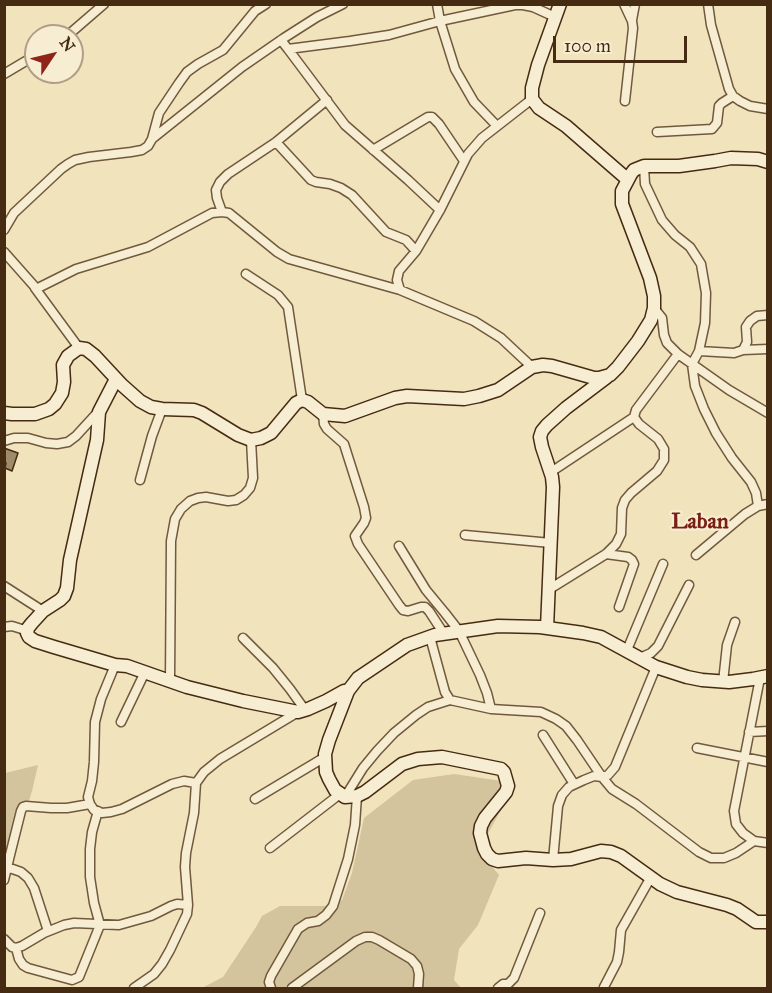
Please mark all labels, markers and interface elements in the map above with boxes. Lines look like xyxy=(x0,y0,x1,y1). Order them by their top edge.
north arrow xyxy=(24,24,84,84)
scale bar xyxy=(556,24,690,62)
text: N xyxy=(56,34,79,56)
text: 100 m xyxy=(564,35,611,57)
district label: Laban xyxy=(671,510,729,536)

